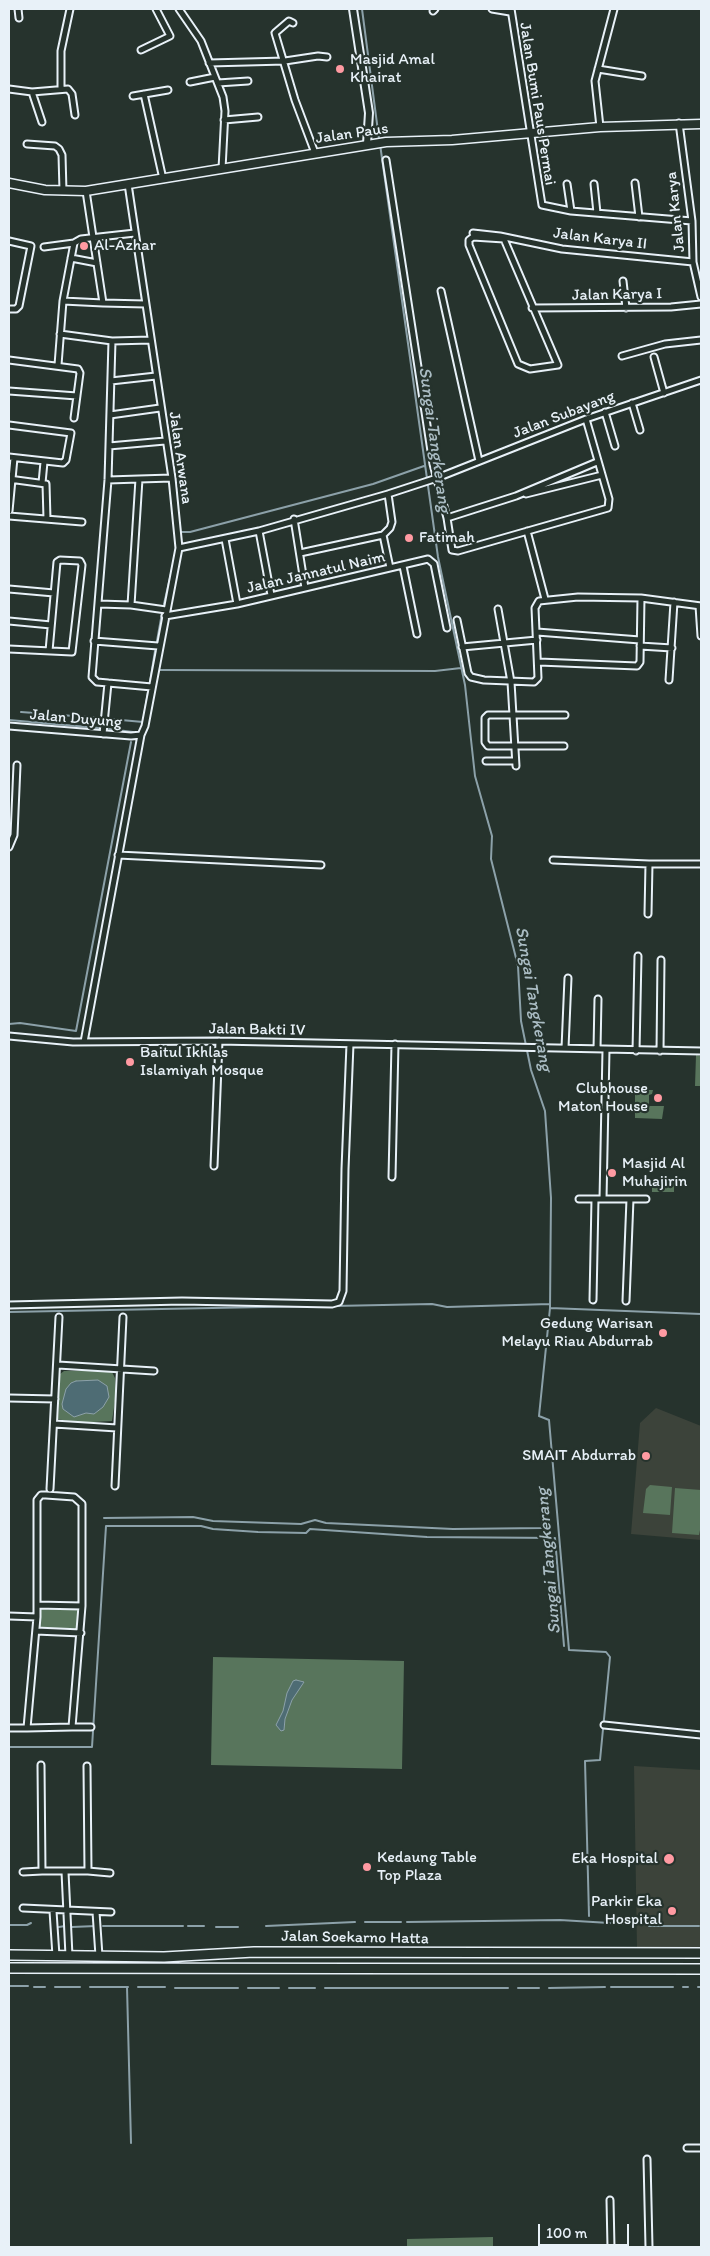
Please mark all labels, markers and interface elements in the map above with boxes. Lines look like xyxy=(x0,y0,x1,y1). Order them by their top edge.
street label: Jalan Bumi Paus Permai xyxy=(515,21,559,187)
place label: Masjid Amal Khairat xyxy=(350,50,435,88)
marker: Masjid Amal Khairat xyxy=(334,63,346,75)
street label: Jalan Paus xyxy=(314,119,390,149)
street label: Jalan Karya xyxy=(662,171,690,253)
street label: Jalan Karya II xyxy=(552,224,648,254)
place label: Al-Azhar xyxy=(94,236,156,256)
marker: Al-Azhar xyxy=(78,240,90,252)
street label: Jalan Karya I xyxy=(572,285,662,305)
water label: Sungai Tangkerang xyxy=(413,366,455,514)
street label: Jalan Subayang xyxy=(510,387,618,443)
street label: Jalan Arwana xyxy=(164,411,196,505)
place label: Fatimah xyxy=(419,528,475,548)
marker: Fatimah xyxy=(403,532,415,544)
street label: Jalan Jannatul Naim xyxy=(245,548,387,598)
street label: Jalan Duyung xyxy=(29,705,123,733)
water label: Sungai Tangkerang xyxy=(510,925,556,1073)
street label: Jalan Bakti IV xyxy=(209,1020,305,1040)
place label: Baitul Ikhlas Islamiyah Mosque xyxy=(140,1043,264,1081)
marker: Baitul Ikhlas Islamiyah Mosque xyxy=(124,1056,136,1068)
place label: Clubhouse Maton House xyxy=(558,1079,648,1117)
marker: Clubhouse Maton House xyxy=(652,1092,664,1104)
place label: Masjid Al Muhajirin xyxy=(622,1154,687,1192)
marker: Masjid Al Muhajirin xyxy=(606,1167,618,1179)
place label: Gedung Warisan Melayu Riau Abdurrab xyxy=(501,1314,653,1352)
marker: Gedung Warisan Melayu Riau Abdurrab xyxy=(657,1327,669,1339)
place label: SMAIT Abdurrab xyxy=(522,1446,636,1466)
marker: SMAIT Abdurrab xyxy=(640,1450,652,1462)
water label: Sungai Tangkerang xyxy=(532,1487,566,1635)
place label: Kedaung Table Top Plaza xyxy=(377,1848,477,1886)
place label: Eka Hospital xyxy=(572,1849,658,1869)
marker: Eka Hospital xyxy=(662,1852,676,1866)
marker: Kedaung Table Top Plaza xyxy=(361,1861,373,1873)
place label: Parkir Eka Hospital xyxy=(591,1892,662,1930)
marker: Parkir Eka Hospital xyxy=(666,1905,678,1917)
street label: Jalan Soekarno Hatta xyxy=(281,1927,429,1949)
scale bar xyxy=(540,2214,631,2246)
text: 100 m xyxy=(546,2224,587,2242)

